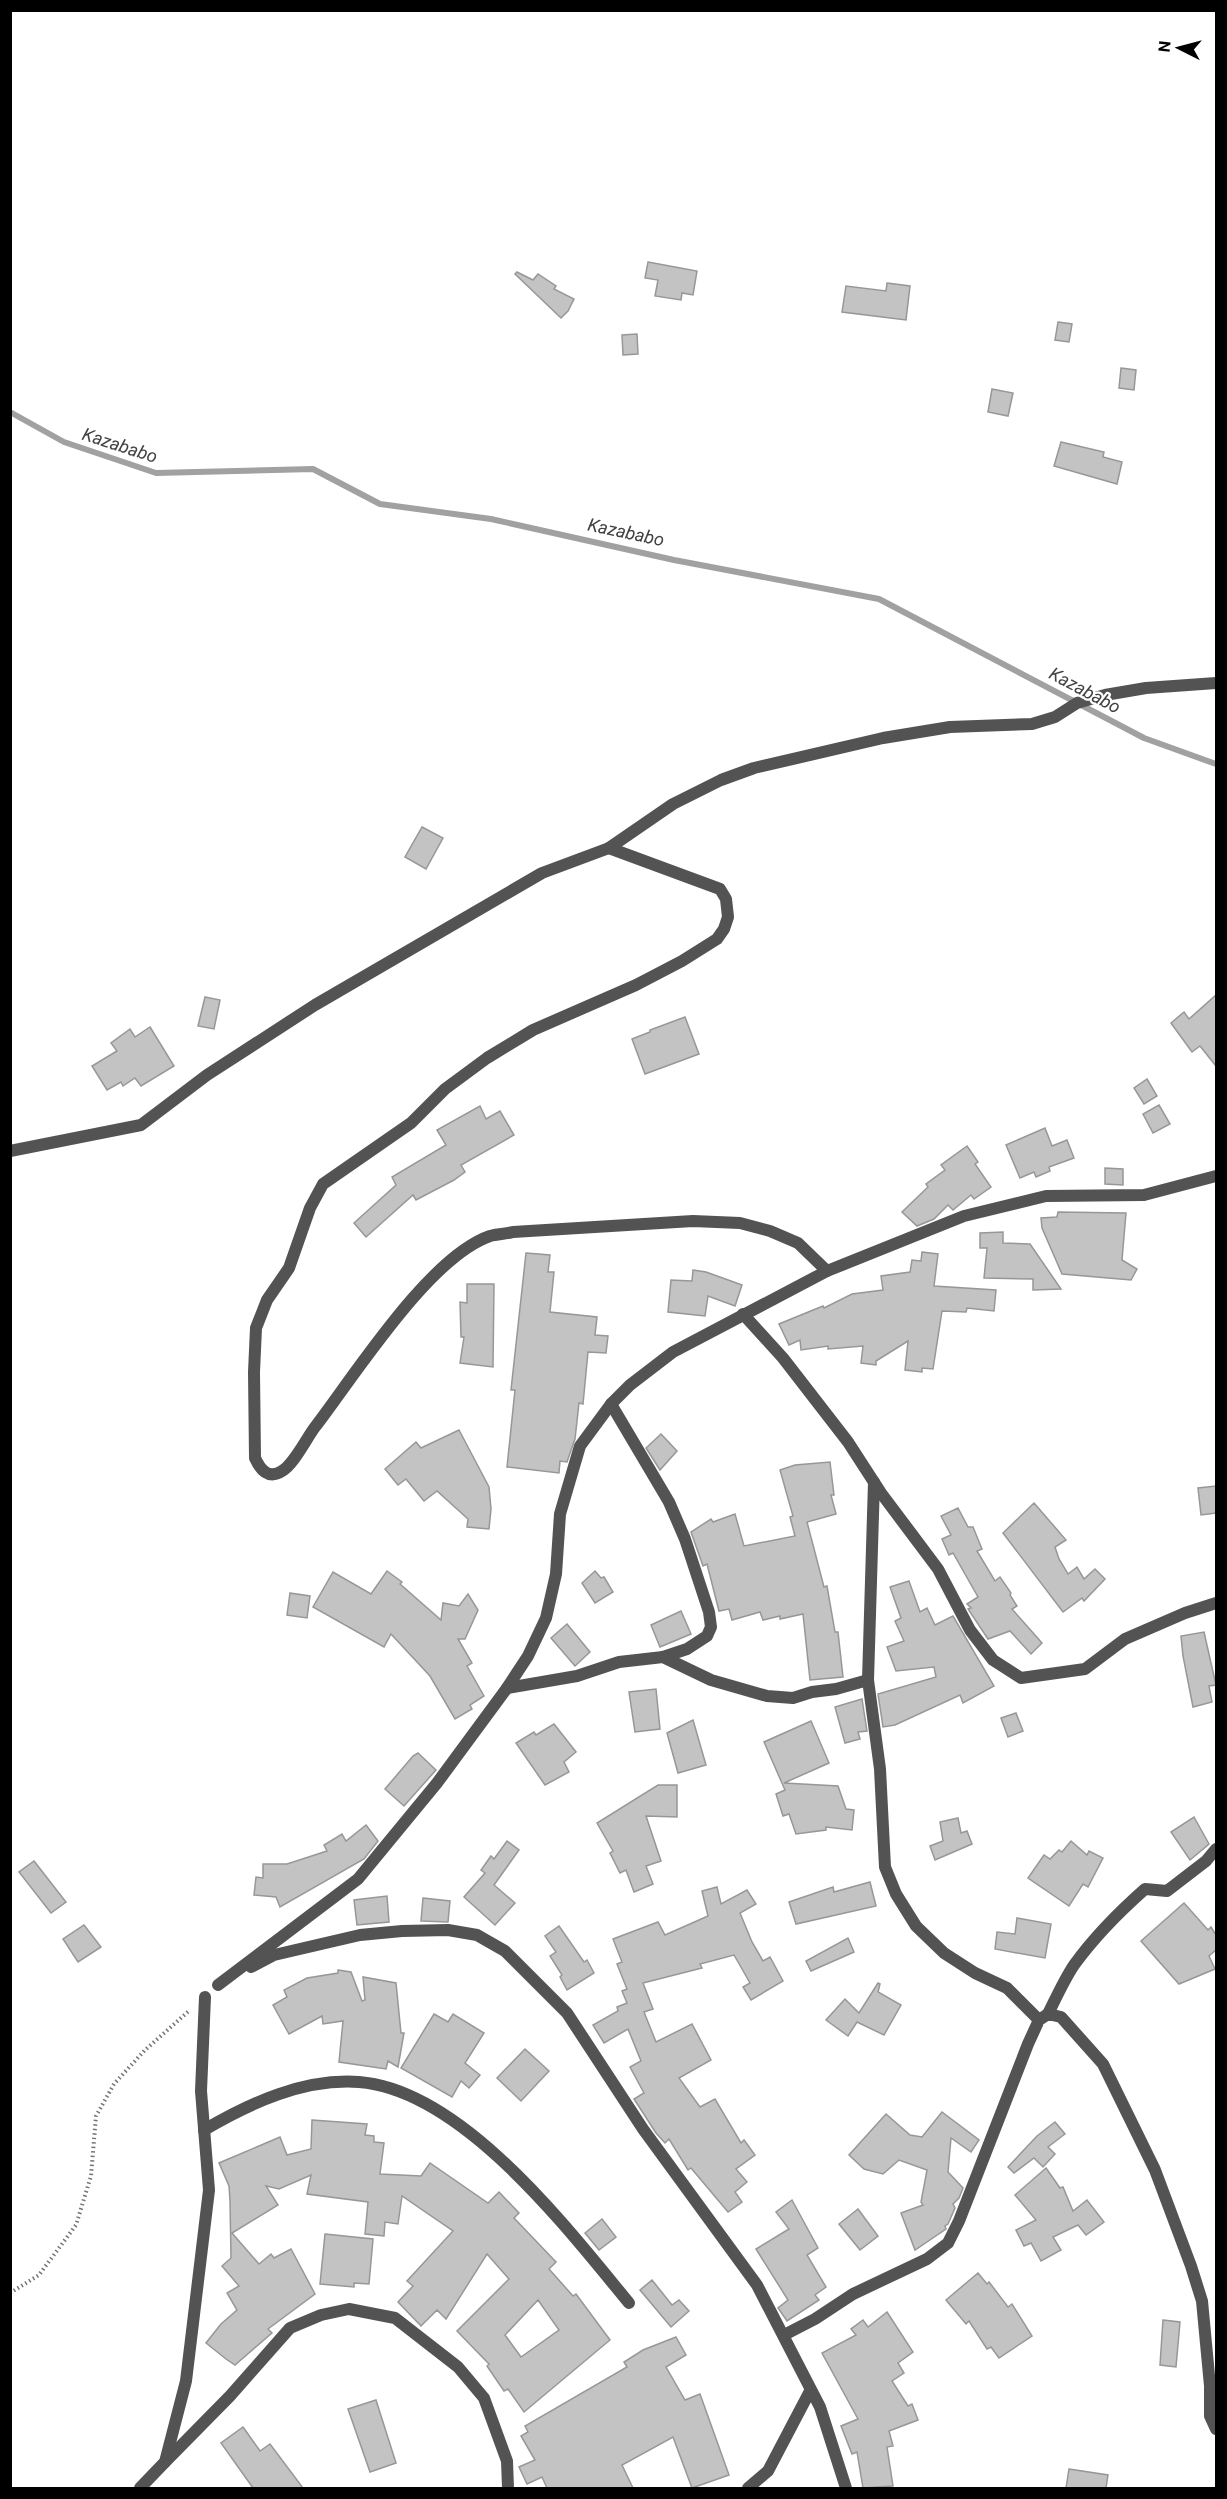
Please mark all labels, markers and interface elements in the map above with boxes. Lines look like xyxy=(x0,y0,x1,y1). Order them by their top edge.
north arrow xyxy=(1149,18,1209,78)
text: N xyxy=(1155,40,1175,53)
water label: Kazababo xyxy=(80,423,160,467)
water label: Kazababo xyxy=(586,514,666,550)
water label: Kazababo xyxy=(1046,662,1124,718)

